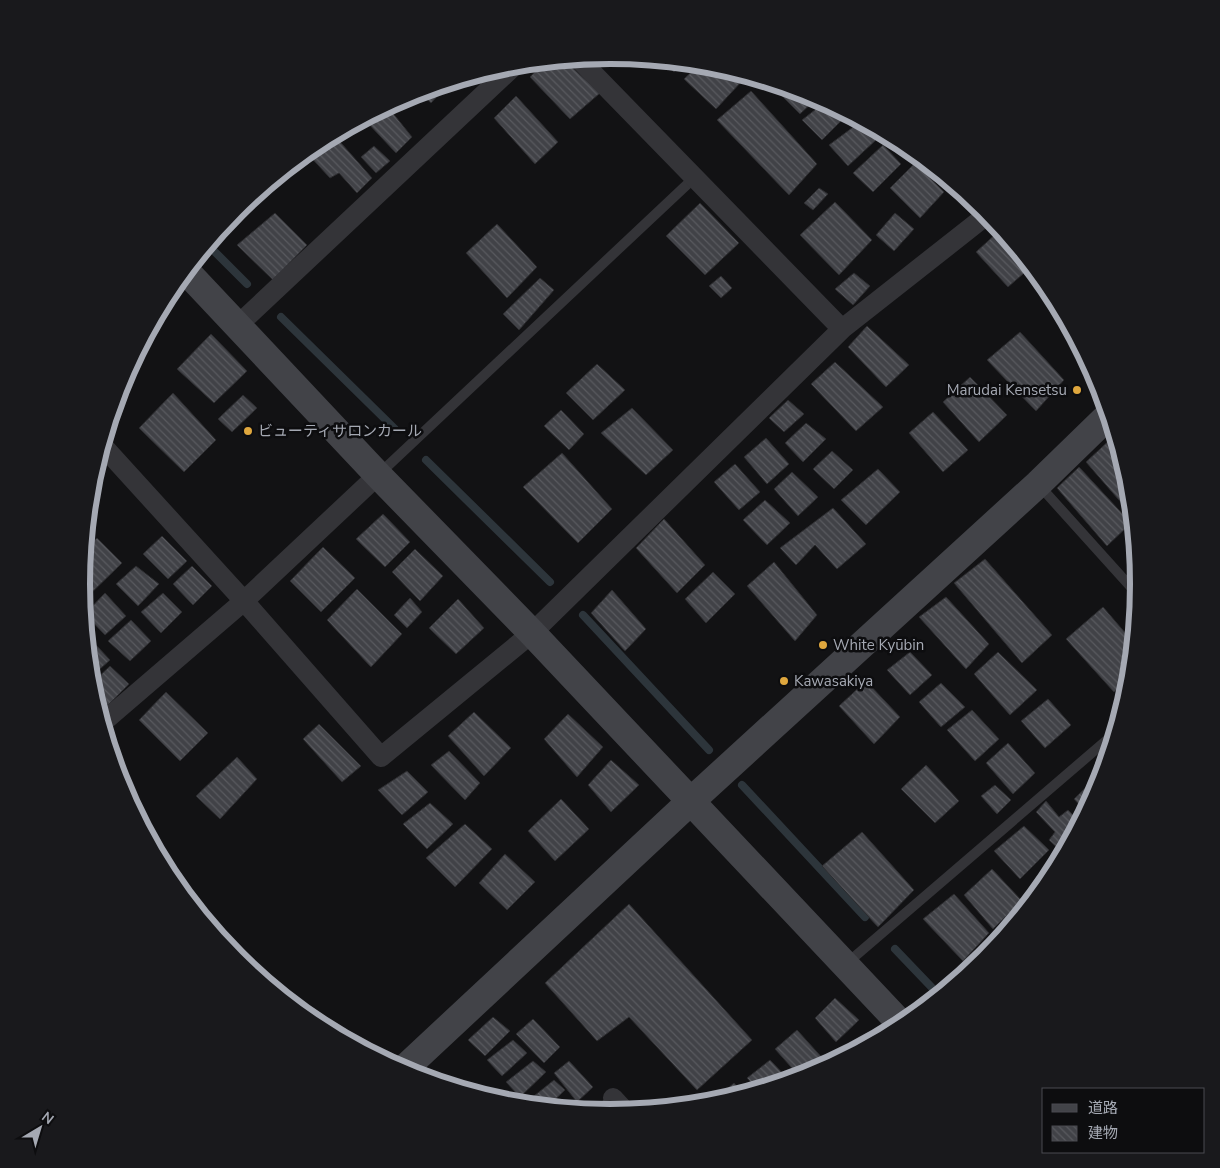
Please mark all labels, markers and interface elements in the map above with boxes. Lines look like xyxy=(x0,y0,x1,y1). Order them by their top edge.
place label: Marudai Kensetsu xyxy=(947,380,1067,400)
marker: Marudai Kensetsu xyxy=(1071,384,1083,396)
place label: ビューティサロンカール xyxy=(258,421,422,441)
marker: ビューティサロンカール xyxy=(242,425,254,437)
place label: White Kyūbin xyxy=(833,635,924,655)
marker: White Kyūbin xyxy=(817,639,829,651)
place label: Kawasakiya xyxy=(794,671,873,691)
marker: Kawasakiya xyxy=(778,675,790,687)
legend xyxy=(1042,1088,1205,1153)
text: 道路 xyxy=(1088,1098,1118,1118)
north arrow xyxy=(15,1103,65,1153)
text: N xyxy=(38,1107,58,1129)
text: 建物 xyxy=(1088,1123,1118,1143)

